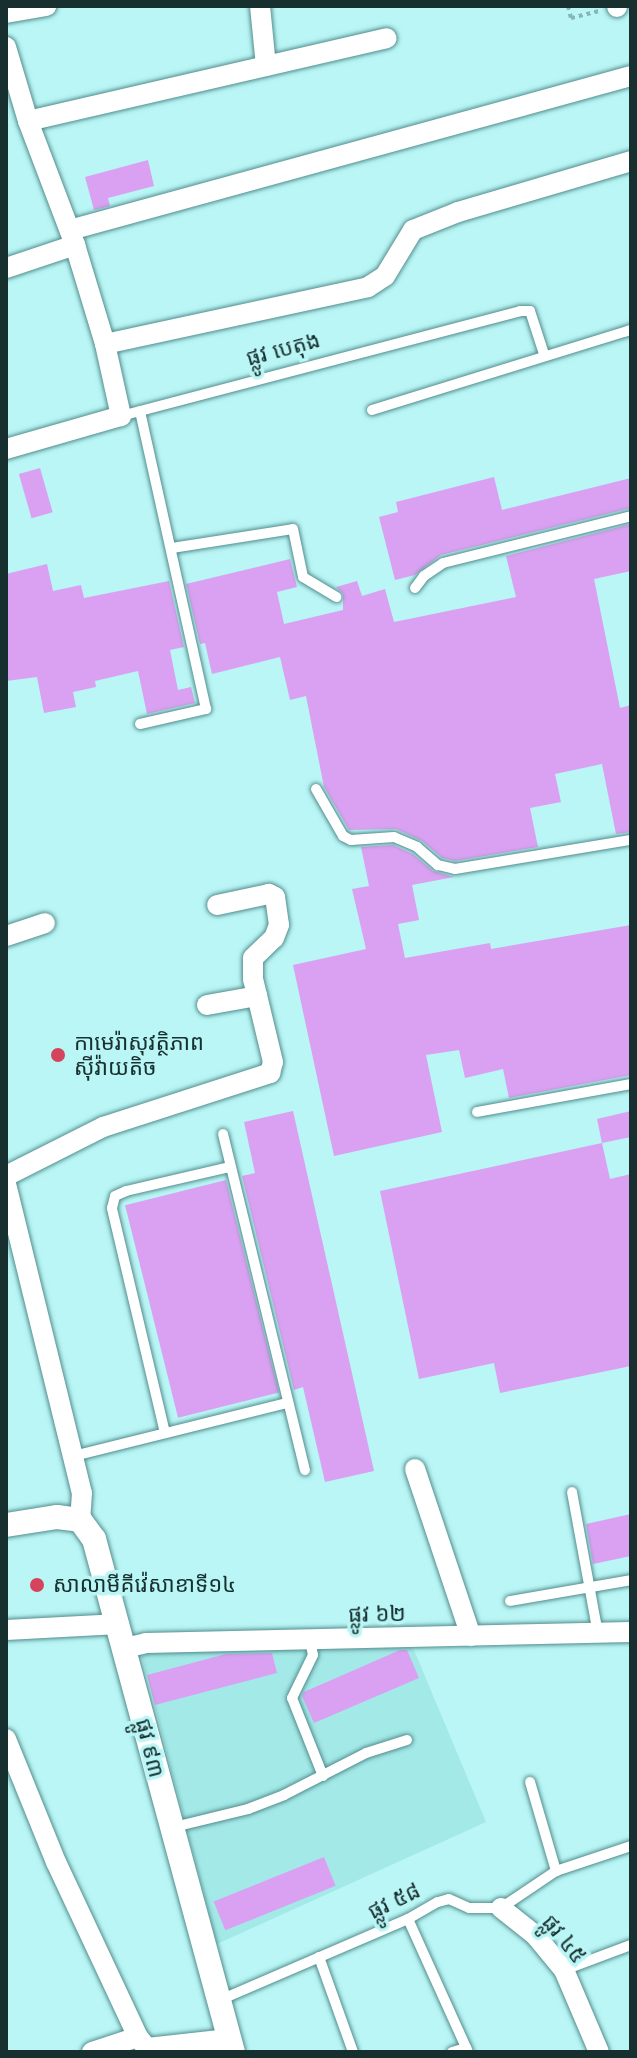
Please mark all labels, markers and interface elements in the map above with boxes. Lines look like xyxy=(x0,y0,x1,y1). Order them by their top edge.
street label: ផ្លូវ បេតុង xyxy=(243,326,323,372)
place label: កាមេរ៉ាសុវត្ថិភាព ស៊ីវ៉ាយតិច xyxy=(74,1029,204,1080)
marker: កាមេរ៉ាសុវត្ថិភាព ស៊ីវ៉ាយតិច xyxy=(49,1046,67,1064)
place label: សាលាមីគីវ៉េសាខាទី១៤ xyxy=(53,1572,236,1598)
marker: សាលាមីគីវ៉េសាខាទី១៤ xyxy=(28,1576,46,1594)
street label: ផ្លូវ ៦២ xyxy=(348,1600,406,1628)
street label: ផ្លូវ ៩៣ xyxy=(130,1716,170,1780)
street label: ផ្លូវ ៥៨ xyxy=(363,1877,425,1925)
street label: ផ្លូវ ៤៥ xyxy=(536,1909,592,1969)

